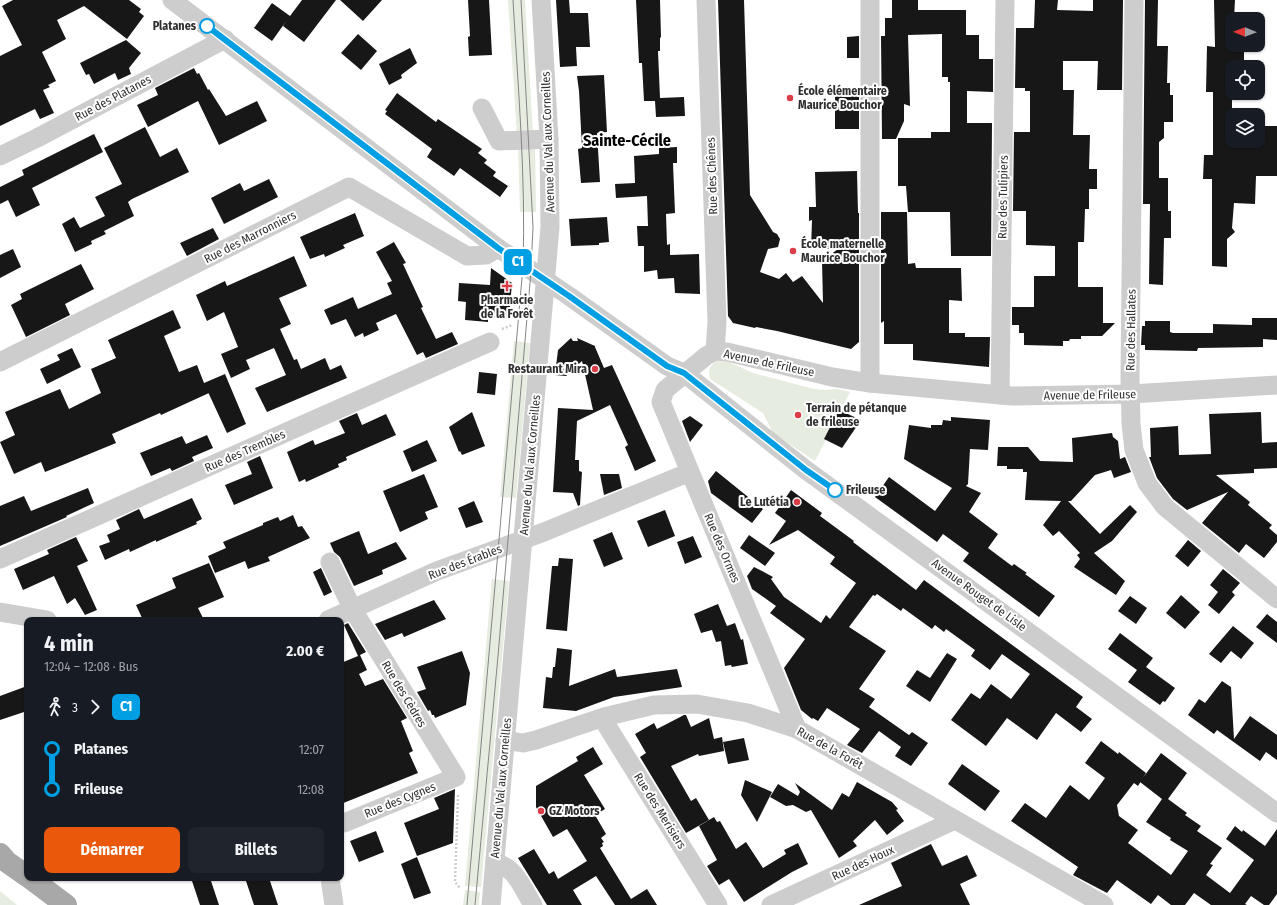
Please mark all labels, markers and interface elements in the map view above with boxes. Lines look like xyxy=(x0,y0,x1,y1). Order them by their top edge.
north arrow xyxy=(1225,12,1265,52)
map controls xyxy=(1225,12,1265,148)
marker: Platanes xyxy=(199,18,215,34)
place label: Platanes xyxy=(153,19,197,33)
button: locate xyxy=(1225,60,1265,100)
street label: Avenue du Val aux Corneilles xyxy=(539,71,557,213)
street label: Rue des Platanes xyxy=(73,72,153,124)
place label: École élémentaire Maurice Bouchor xyxy=(798,82,887,112)
marker: École élémentaire Maurice Bouchor xyxy=(785,93,795,103)
button: layers xyxy=(1225,108,1265,148)
district label: Sainte-Cécile xyxy=(583,131,671,150)
street label: Rue des Chênes xyxy=(704,137,720,215)
street label: Rue des Tulipiers xyxy=(995,155,1011,239)
street label: Rue des Marronniers xyxy=(202,208,298,266)
place label: École maternelle Maurice Bouchor xyxy=(801,235,885,265)
marker: École maternelle Maurice Bouchor xyxy=(788,246,798,256)
line badge: C1 xyxy=(500,249,536,275)
text: C1 xyxy=(512,253,524,270)
marker: Pharmacie de la Forêt xyxy=(502,281,512,291)
street label: Rue des Hallates xyxy=(1123,289,1139,371)
place label: Pharmacie de la Forêt xyxy=(481,293,534,321)
street label: Avenue de Frileuse xyxy=(722,347,816,379)
place label: Restaurant Mira xyxy=(508,362,587,376)
marker: Restaurant Mira xyxy=(590,364,600,374)
street label: Avenue de Frileuse xyxy=(1044,387,1136,403)
street label: Avenue du Val aux Corneilles xyxy=(517,394,543,536)
place label: Terrain de pétanque de frileuse xyxy=(806,401,907,429)
marker: Terrain de pétanque de frileuse xyxy=(793,410,803,420)
street label: Rue des Trembles xyxy=(203,427,287,475)
marker: Frileuse xyxy=(827,482,843,498)
place label: Frileuse xyxy=(846,483,885,497)
place label: Le Lutétia xyxy=(740,495,789,509)
marker: Le Lutétia xyxy=(792,497,802,507)
street label: Rue des Ormes xyxy=(701,511,743,585)
street label: Rue des Érables xyxy=(426,541,504,582)
street label: Avenue Rouget de Lisle xyxy=(929,556,1029,634)
text: 4 min xyxy=(44,630,94,657)
text: 2.00 € xyxy=(286,642,324,660)
street label: Rue des Cèdres xyxy=(379,658,429,730)
text: 12:04 – 12:08 · Bus xyxy=(44,659,138,674)
icon: walk xyxy=(44,696,66,718)
icon: forward xyxy=(84,696,106,718)
text: C1 xyxy=(120,698,132,715)
text: 3 xyxy=(72,700,78,715)
street label: Avenue du Val aux Corneilles xyxy=(488,717,514,859)
street label: Rue de la Forêt xyxy=(795,724,866,772)
text: Platanes xyxy=(74,740,128,758)
text: 12:07 xyxy=(299,742,324,757)
street label: Rue des Merisiers xyxy=(631,770,689,852)
street label: Rue des Cygnes xyxy=(362,779,438,821)
text: Frileuse xyxy=(74,780,123,798)
text: 12:08 xyxy=(297,782,324,797)
place label: GZ Motors xyxy=(549,804,600,818)
marker: GZ Motors xyxy=(536,806,546,816)
button: Démarrer xyxy=(44,827,180,873)
button: Billets xyxy=(188,827,324,873)
street label: Rue des Houx xyxy=(830,842,897,884)

